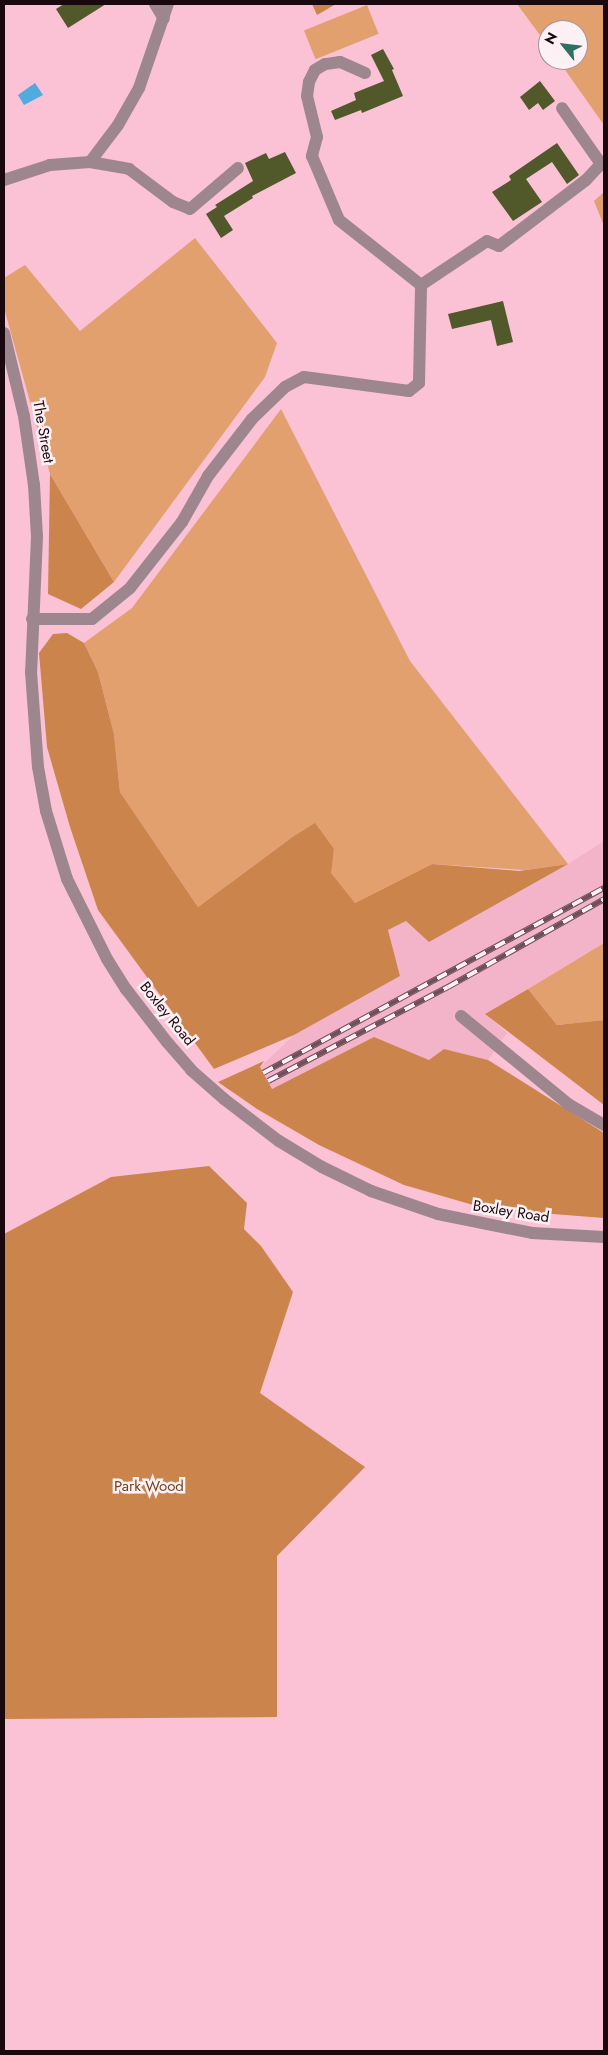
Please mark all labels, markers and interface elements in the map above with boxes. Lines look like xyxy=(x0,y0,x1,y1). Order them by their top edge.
north arrow xyxy=(538,20,588,70)
text: N xyxy=(539,28,562,48)
street label: The Street xyxy=(29,399,57,465)
street label: Boxley Road xyxy=(136,978,198,1050)
street label: Boxley Road xyxy=(472,1197,550,1227)
park label: Park Wood xyxy=(114,1478,184,1496)

